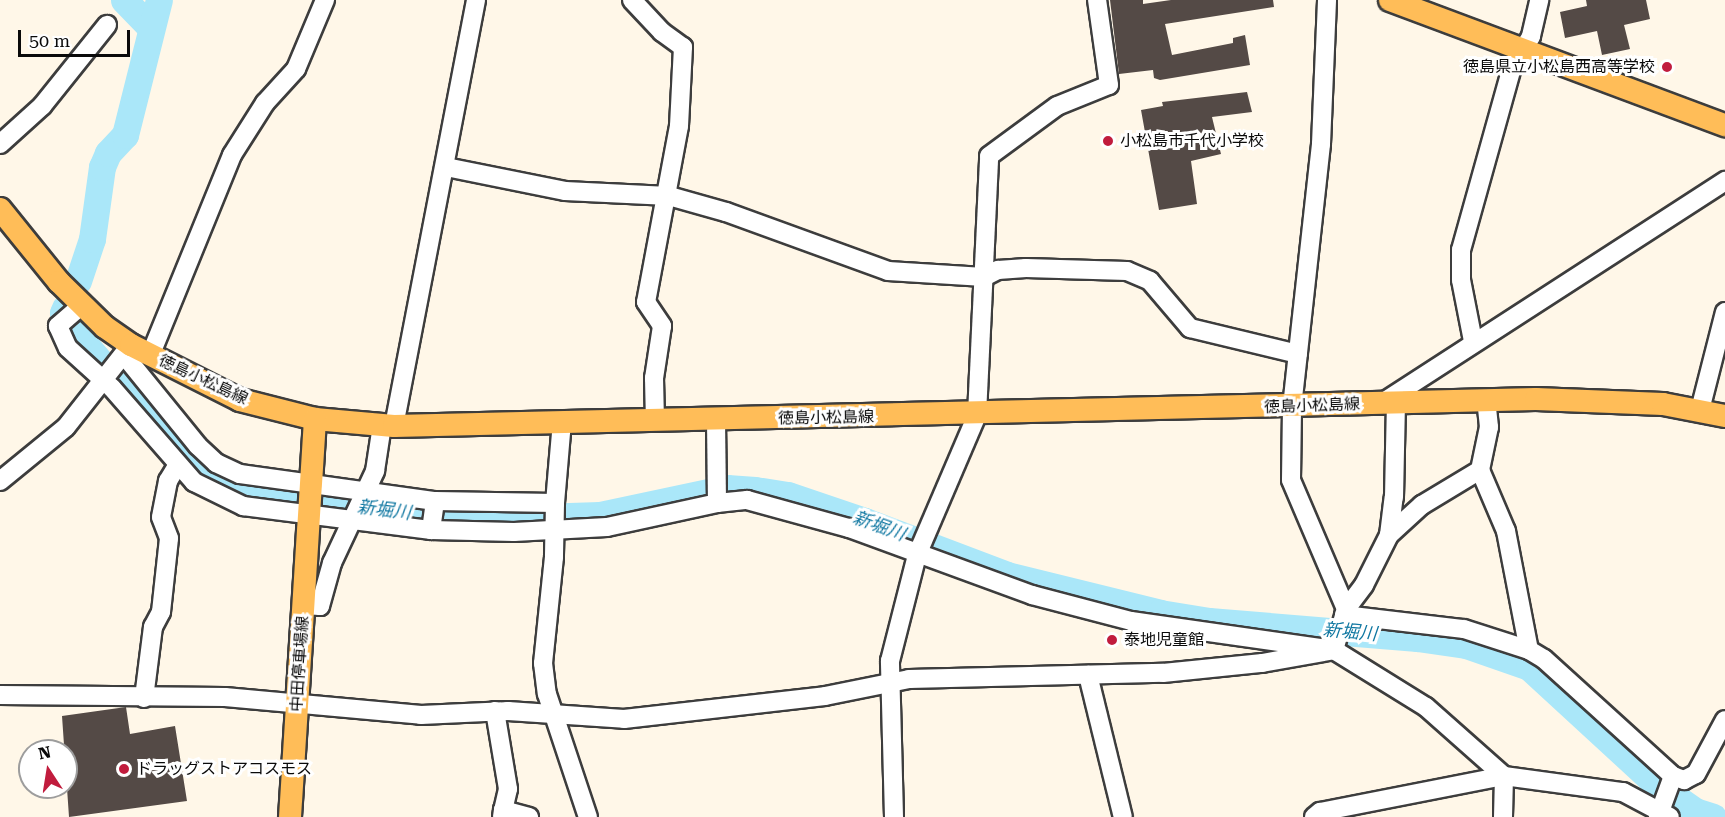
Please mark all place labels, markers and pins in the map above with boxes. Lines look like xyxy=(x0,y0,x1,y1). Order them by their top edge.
place label: 徳島県立小松島西高等学校 xyxy=(1463,57,1655,77)
marker: 徳島県立小松島西高等学校 xyxy=(1660,60,1674,74)
place label: 小松島市千代小学校 xyxy=(1120,131,1264,151)
marker: 小松島市千代小学校 xyxy=(1101,134,1115,148)
place label: 泰地児童館 xyxy=(1124,630,1204,650)
marker: 泰地児童館 xyxy=(1105,633,1119,647)
place label: ドラッグストアコスモス xyxy=(136,759,312,779)
marker: ドラッグストアコスモス xyxy=(117,762,131,776)

